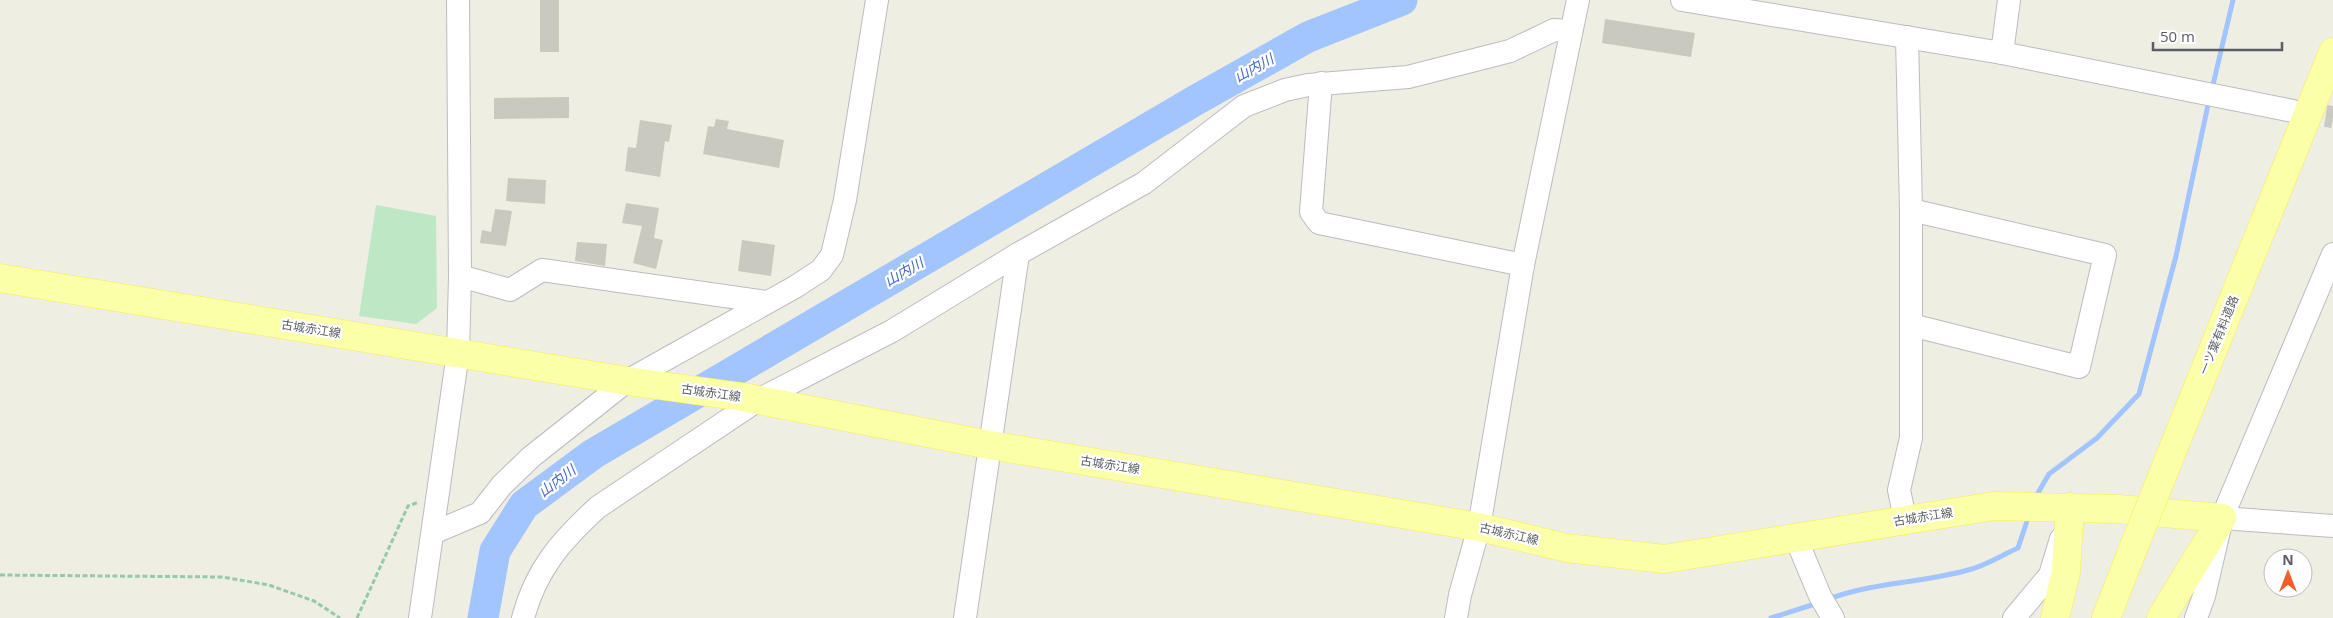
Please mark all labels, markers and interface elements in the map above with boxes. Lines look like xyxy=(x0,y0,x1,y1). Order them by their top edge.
scale bar xyxy=(2153,20,2282,52)
text: 50 m xyxy=(2160,26,2195,46)
water label: 山内川 xyxy=(1231,48,1278,86)
water label: 山内川 xyxy=(881,252,928,290)
street label: 一ツ葉有料道路 xyxy=(2195,293,2242,377)
street label: 古城赤江線 xyxy=(280,315,342,342)
street label: 古城赤江線 xyxy=(680,380,742,405)
street label: 古城赤江線 xyxy=(1079,451,1141,478)
water label: 山内川 xyxy=(534,459,581,501)
street label: 古城赤江線 xyxy=(1892,503,1954,530)
street label: 古城赤江線 xyxy=(1478,518,1540,549)
north arrow xyxy=(2263,548,2313,598)
text: N xyxy=(2282,550,2294,569)

